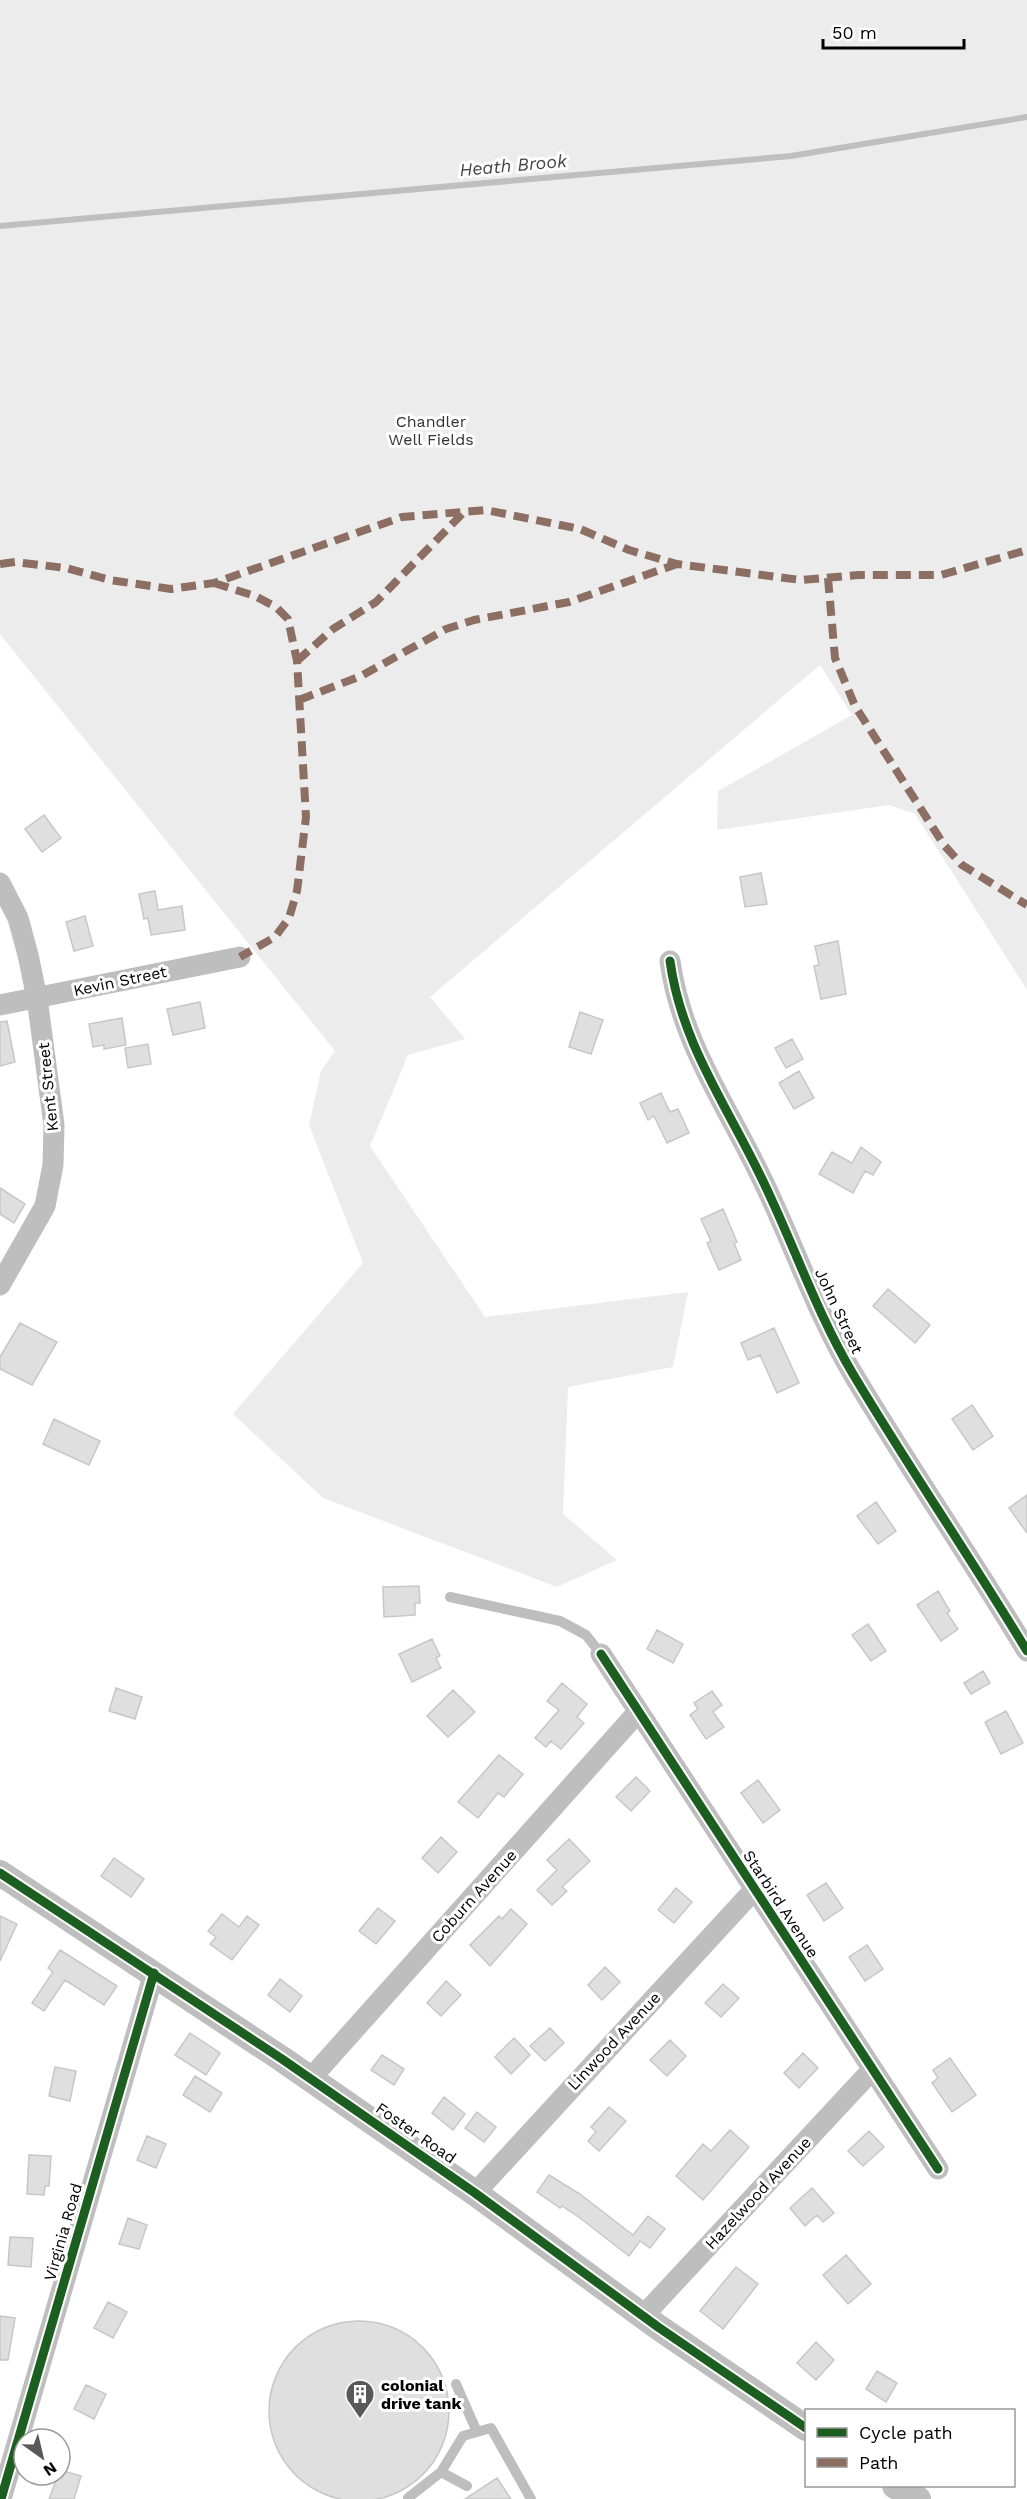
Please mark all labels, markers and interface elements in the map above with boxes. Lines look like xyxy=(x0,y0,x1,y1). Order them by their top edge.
scale bar xyxy=(823,12,964,50)
text: 50 m xyxy=(832,22,877,43)
water label: Heath Brook xyxy=(458,150,569,180)
park label: Chandler Well Fields xyxy=(388,412,474,449)
street label: Kevin Street xyxy=(72,962,169,1000)
street label: Kent Street xyxy=(34,1041,62,1132)
street label: John Street xyxy=(811,1265,867,1357)
street label: Coburn Avenue xyxy=(427,1846,521,1946)
street label: Starbird Avenue xyxy=(739,1847,823,1961)
street label: Linwood Avenue xyxy=(564,1988,664,2094)
street label: Foster Road xyxy=(372,2098,460,2168)
street label: Hazelwood Avenue xyxy=(701,2133,815,2253)
street label: Virginia Road xyxy=(40,2181,86,2283)
place label: colonial drive tank xyxy=(381,2376,461,2413)
building icon: colonial drive tank xyxy=(344,2378,376,2420)
legend xyxy=(805,2409,1015,2487)
text: Cycle path xyxy=(859,2422,953,2443)
north arrow xyxy=(12,2427,72,2487)
text: Path xyxy=(859,2452,899,2473)
text: N xyxy=(40,2458,60,2480)

